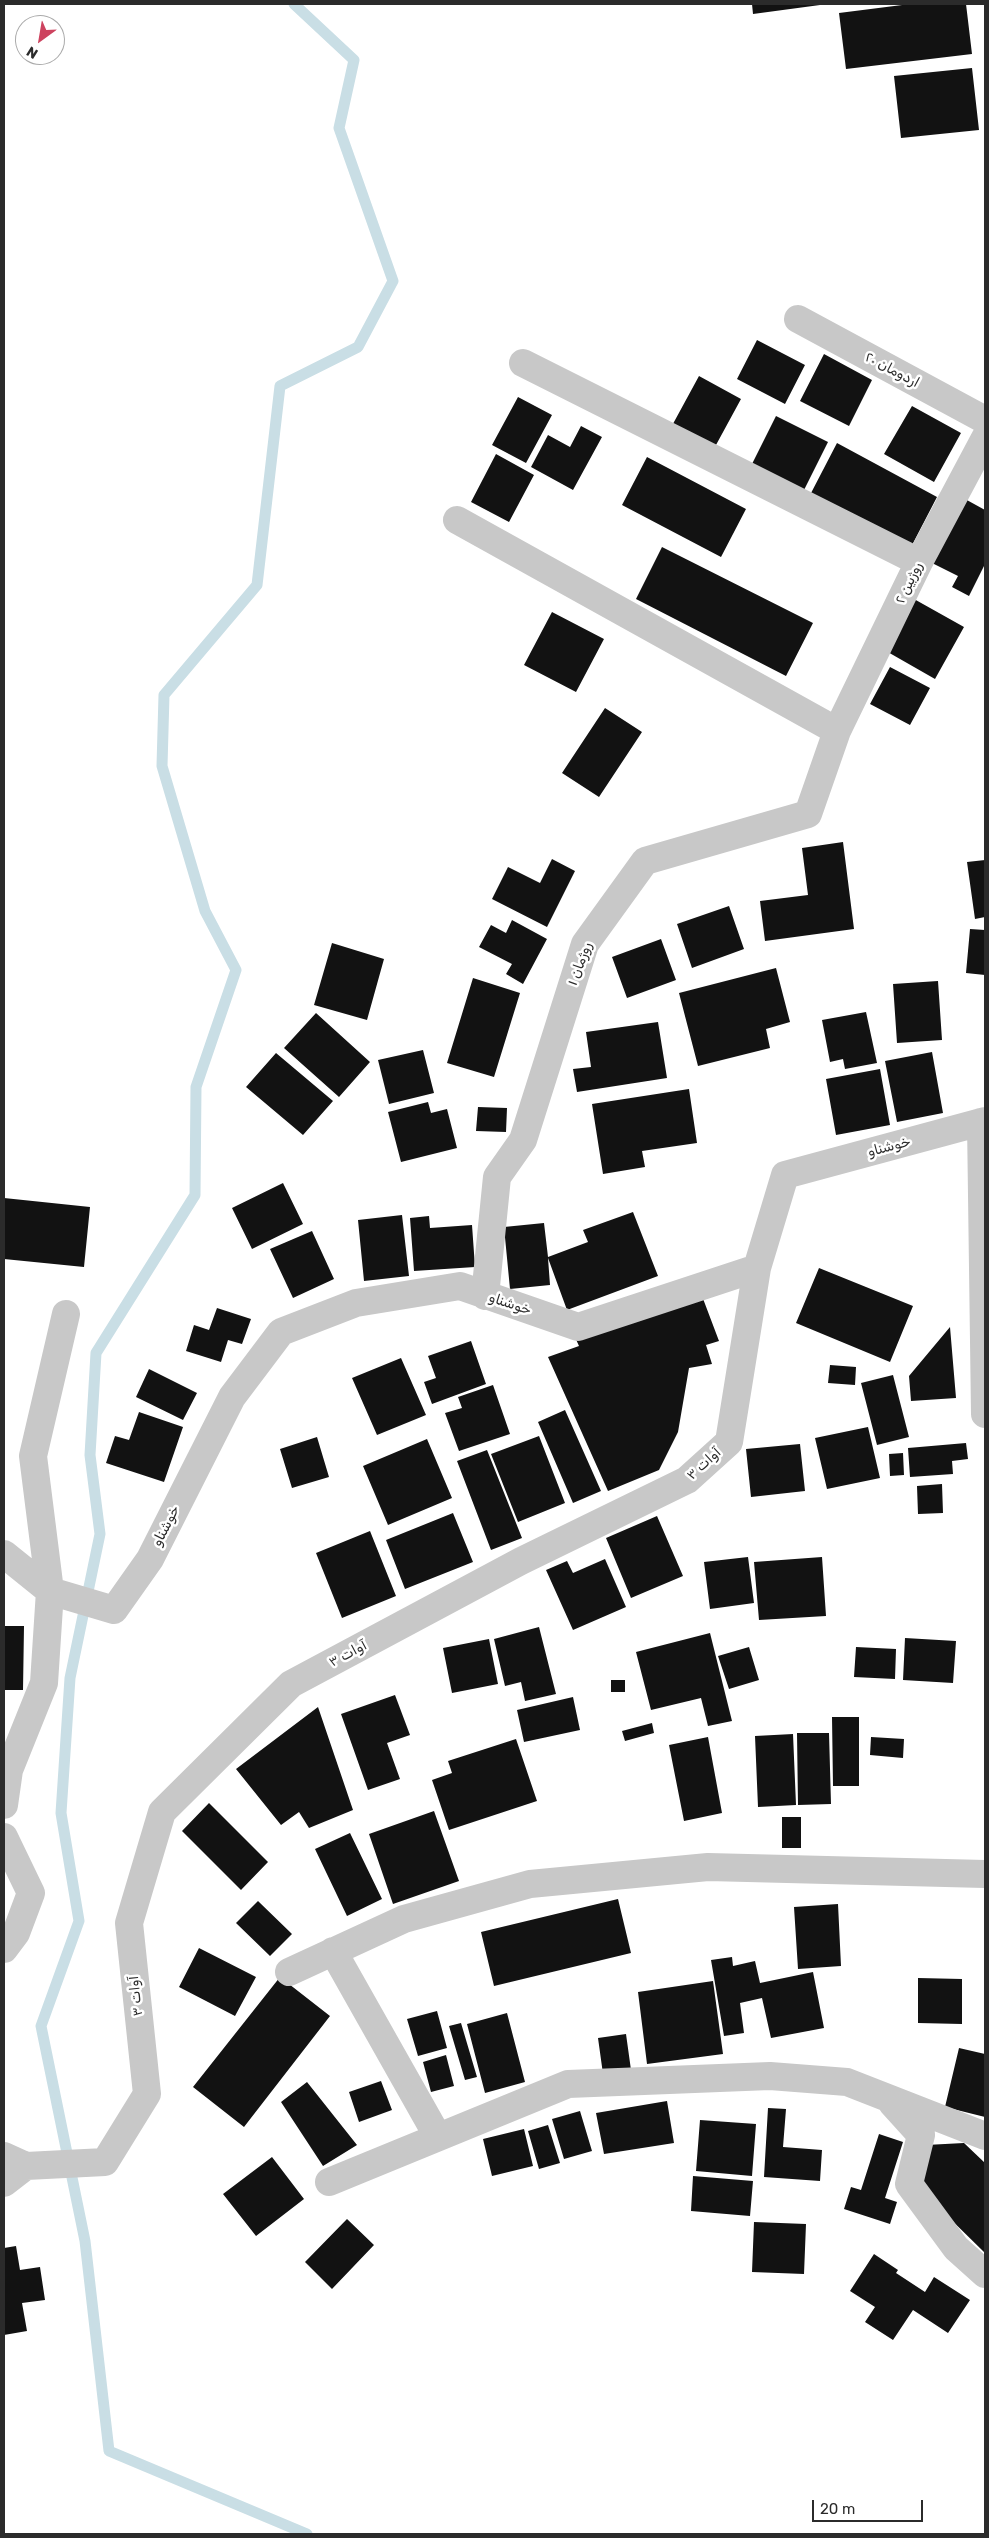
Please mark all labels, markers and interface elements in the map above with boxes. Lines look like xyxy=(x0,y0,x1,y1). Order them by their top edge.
north arrow xyxy=(15,15,65,65)
text: N xyxy=(24,42,41,62)
street label: اردومان ۲۰ xyxy=(862,349,922,391)
street label: روژبین ۲ xyxy=(892,559,926,607)
street label: روژمان ۱ xyxy=(564,940,596,988)
street label: خوشناو xyxy=(866,1133,912,1161)
street label: خوشناو xyxy=(487,1289,533,1319)
street label: آوات ۳ xyxy=(683,1444,725,1484)
street label: خوشناو xyxy=(149,1503,183,1549)
street label: آوات ۳ xyxy=(326,1637,370,1671)
street label: آوات ۳ xyxy=(126,1975,146,2017)
scale bar xyxy=(814,2490,925,2522)
text: 20 m xyxy=(820,2500,855,2518)

